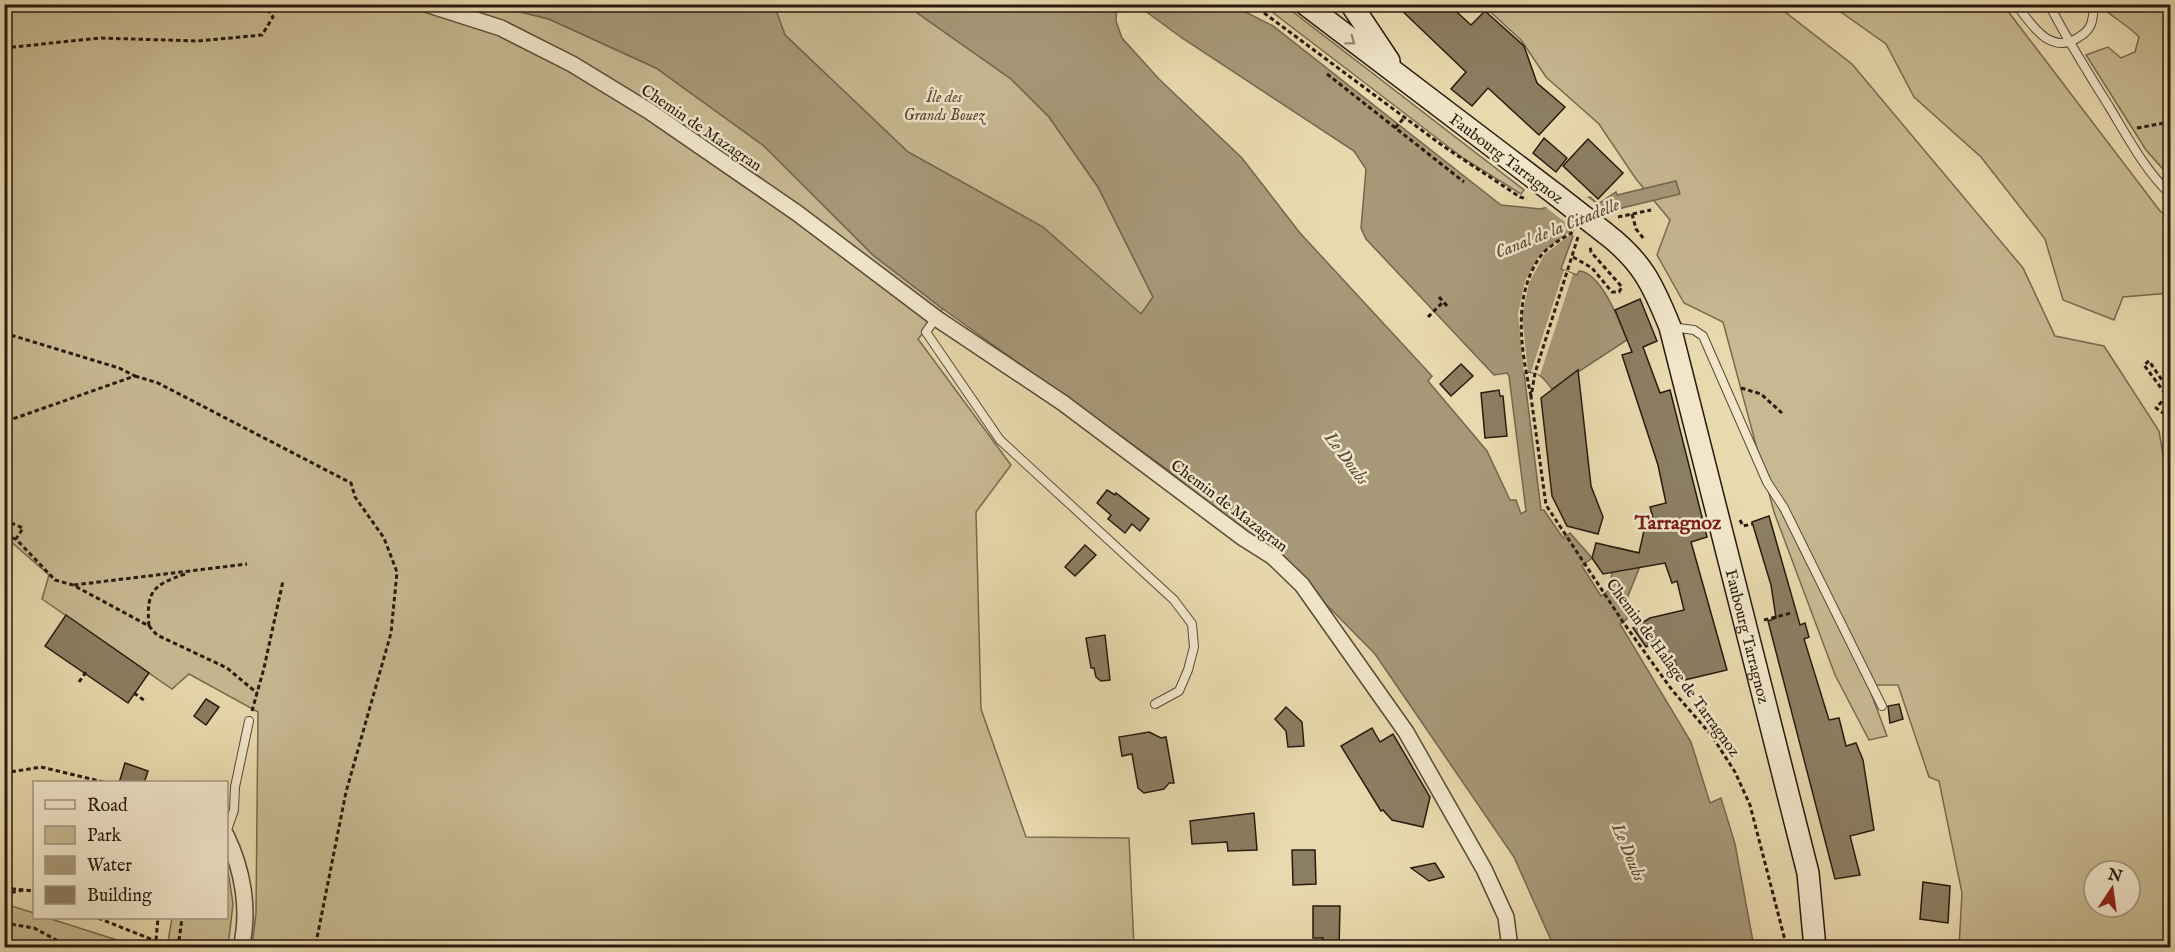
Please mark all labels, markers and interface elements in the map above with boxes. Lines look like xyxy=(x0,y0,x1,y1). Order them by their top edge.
one-way arrow xyxy=(1344,34,1355,45)
street label: Chemin de Mazagran xyxy=(637,81,766,177)
park label: Île des Grands Bouez xyxy=(904,86,986,126)
street label: Faubourg Tarragnoz xyxy=(1445,110,1567,209)
water label: Canal de la Citadelle xyxy=(1492,194,1623,265)
water label: Le Doubs xyxy=(1318,427,1374,491)
street label: Chemin de Mazagran xyxy=(1166,456,1292,557)
district label: Tarragnoz xyxy=(1634,511,1722,536)
street label: Faubourg Tarragnoz xyxy=(1720,567,1773,706)
street label: Chemin de Halage de Tarragnoz xyxy=(1601,575,1744,761)
legend xyxy=(33,781,228,919)
text: Road xyxy=(87,795,128,818)
water label: Le Doubs xyxy=(1605,819,1651,886)
text: Park xyxy=(87,825,122,848)
text: Water xyxy=(87,855,132,878)
north arrow xyxy=(2082,859,2142,919)
text: N xyxy=(2105,865,2124,888)
text: Building xyxy=(87,885,152,908)

